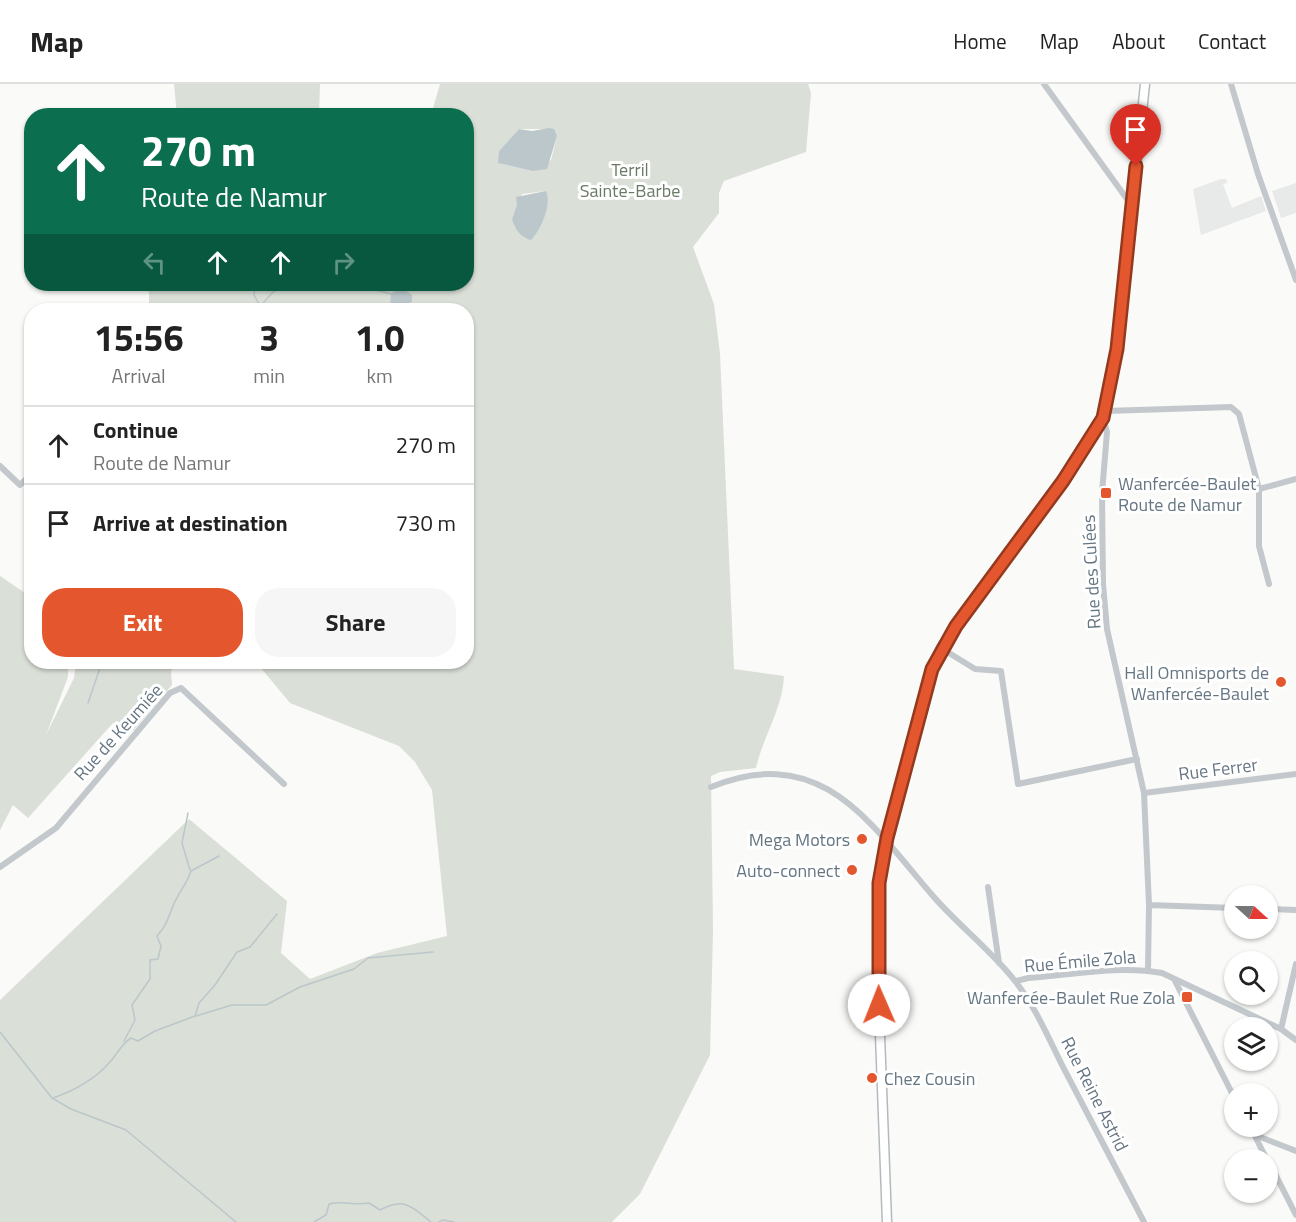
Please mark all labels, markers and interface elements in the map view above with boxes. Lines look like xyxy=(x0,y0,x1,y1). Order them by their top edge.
text: Map xyxy=(30,20,84,63)
text: Home xyxy=(953,25,1007,57)
text: Map xyxy=(1040,25,1079,57)
text: About xyxy=(1112,25,1165,57)
text: Contact xyxy=(1198,25,1266,57)
pin xyxy=(1110,104,1161,166)
icon: arrive xyxy=(1119,113,1152,146)
text: 270 m xyxy=(141,118,256,182)
icon: ahead xyxy=(42,132,120,210)
park label: Terril Sainte-Barbe xyxy=(580,156,680,204)
text: Route de Namur xyxy=(141,176,327,217)
icon: left xyxy=(138,246,171,279)
icon: ahead xyxy=(201,246,234,279)
icon: ahead xyxy=(264,246,297,279)
icon: right xyxy=(327,246,360,279)
text: 15:56 xyxy=(94,310,184,365)
text: 3 xyxy=(259,310,279,365)
text: 1.0 xyxy=(355,310,404,365)
text: Arrival xyxy=(111,360,166,391)
text: min xyxy=(253,360,285,391)
text: km xyxy=(366,360,393,391)
text: Continue xyxy=(93,413,178,447)
text: 270 m xyxy=(396,428,456,462)
icon: ahead xyxy=(42,429,75,462)
text: Route de Namur xyxy=(93,447,231,478)
place label: Wanfercée-Baulet Route de Namur xyxy=(1118,470,1257,518)
marker: Wanfercée-Baulet Route de Namur xyxy=(1099,486,1113,500)
text: Arrive at destination xyxy=(93,506,288,540)
text: 730 m xyxy=(396,506,456,540)
icon: arrive xyxy=(42,507,75,540)
street label: Rue des Culées xyxy=(1075,514,1107,630)
button: Exit xyxy=(42,588,243,657)
button: Share xyxy=(255,588,456,657)
place label: Hall Omnisports de Wanfercée-Baulet xyxy=(1124,659,1270,707)
marker: Hall Omnisports de Wanfercée-Baulet xyxy=(1274,675,1288,689)
street label: Rue de Keumiée xyxy=(67,678,169,786)
street label: Rue Ferrer xyxy=(1177,751,1259,787)
place label: Mega Motors xyxy=(749,826,850,853)
marker: Mega Motors xyxy=(855,832,869,846)
place label: Auto-connect xyxy=(736,857,841,884)
marker: Auto-connect xyxy=(845,863,859,877)
north arrow xyxy=(1224,885,1278,939)
map controls xyxy=(1224,885,1278,1203)
street label: Rue Émile Zola xyxy=(1023,943,1137,979)
button: search xyxy=(1224,951,1278,1005)
position arrow xyxy=(847,973,911,1037)
place label: Wanfercée-Baulet Rue Zola xyxy=(967,984,1175,1011)
marker: Wanfercée-Baulet Rue Zola xyxy=(1180,990,1194,1004)
button: layers xyxy=(1224,1017,1278,1071)
street label: Rue Reine Astrid xyxy=(1054,1032,1136,1156)
place label: Chez Cousin xyxy=(884,1065,975,1092)
marker: Chez Cousin xyxy=(865,1071,879,1085)
button: + xyxy=(1224,1083,1278,1137)
button: − xyxy=(1224,1149,1278,1203)

